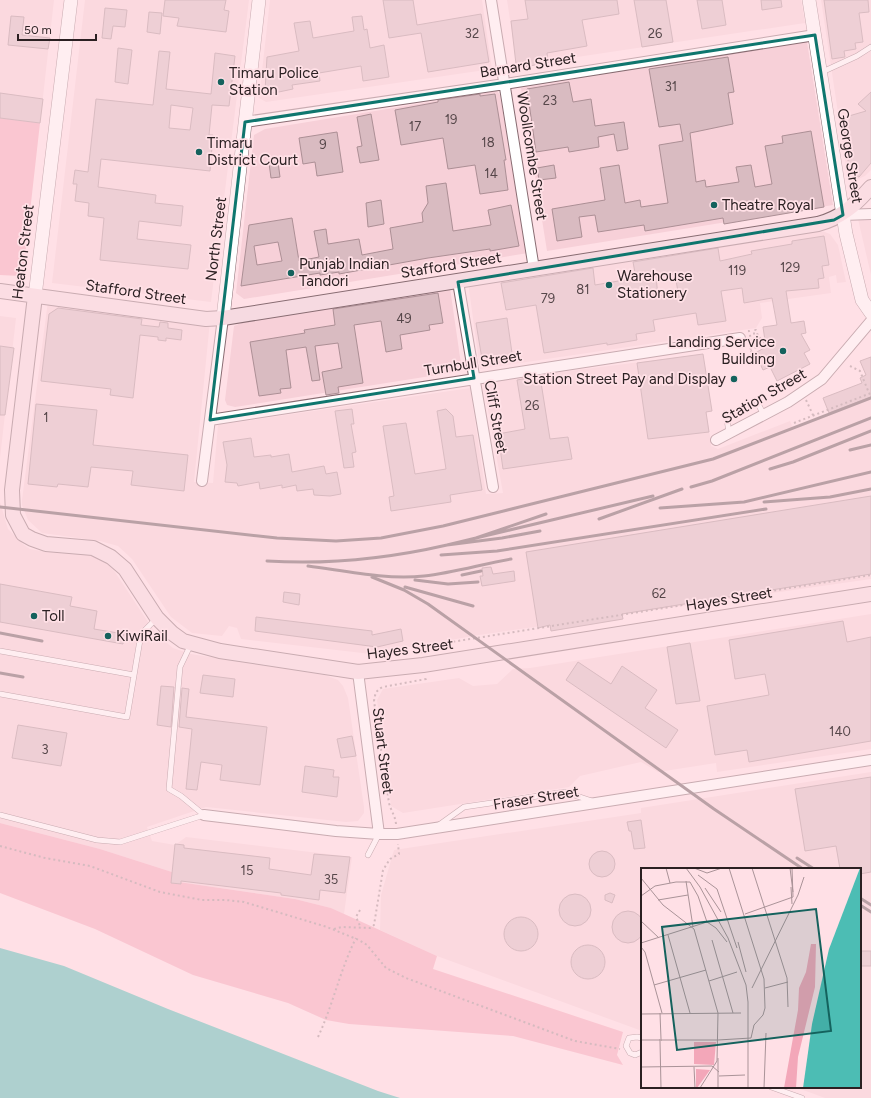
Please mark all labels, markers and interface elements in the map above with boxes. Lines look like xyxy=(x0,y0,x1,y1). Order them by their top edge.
scale bar xyxy=(18,16,96,42)
text: 50 m xyxy=(24,23,52,37)
house number: 32 xyxy=(465,26,479,41)
house number: 26 xyxy=(648,26,662,41)
street label: Barnard Street xyxy=(478,48,578,82)
place label: Timaru Police Station xyxy=(229,64,319,99)
marker: Timaru Police Station xyxy=(216,77,226,87)
house number: 31 xyxy=(665,79,677,94)
street label: Woollcombe Street xyxy=(513,90,551,222)
house number: 23 xyxy=(543,93,557,108)
street label: George Street xyxy=(834,107,866,205)
house number: 19 xyxy=(445,112,457,127)
house number: 17 xyxy=(409,119,421,134)
place label: Timaru District Court xyxy=(207,134,298,169)
house number: 18 xyxy=(481,135,495,150)
house number: 9 xyxy=(319,137,327,152)
marker: Timaru District Court xyxy=(194,147,204,157)
house number: 14 xyxy=(484,166,498,181)
street label: North Street xyxy=(202,195,230,282)
place label: Theatre Royal xyxy=(722,196,814,214)
marker: Theatre Royal xyxy=(709,200,719,210)
street label: Heaton Street xyxy=(8,203,38,300)
street label: Stafford Street xyxy=(399,248,503,282)
place label: Punjab Indian Tandori xyxy=(299,255,389,290)
house number: 129 xyxy=(780,260,800,275)
house number: 119 xyxy=(728,263,746,278)
place label: Warehouse Stationery xyxy=(617,267,692,302)
marker: Punjab Indian Tandori xyxy=(286,268,296,278)
street label: Stafford Street xyxy=(84,276,188,308)
marker: Warehouse Stationery xyxy=(604,280,614,290)
house number: 81 xyxy=(576,282,590,297)
house number: 79 xyxy=(541,291,555,306)
house number: 49 xyxy=(396,311,412,326)
place label: Landing Service Building xyxy=(668,333,775,368)
street label: Turnbull Street xyxy=(423,346,524,380)
marker: Landing Service Building xyxy=(778,346,788,356)
street label: Station Street xyxy=(719,364,810,427)
place label: Station Street Pay and Display xyxy=(523,370,726,388)
marker: Station Street Pay and Display xyxy=(729,374,739,384)
street label: Cliff Street xyxy=(481,379,511,456)
house number: 26 xyxy=(525,398,539,413)
house number: 1 xyxy=(43,410,49,425)
street label: Hayes Street xyxy=(684,583,774,615)
house number: 62 xyxy=(652,586,666,601)
place label: Toll xyxy=(42,607,65,625)
marker: Toll xyxy=(29,611,39,621)
place label: KiwiRail xyxy=(116,627,168,645)
marker: KiwiRail xyxy=(103,631,113,641)
street label: Hayes Street xyxy=(366,635,455,663)
street label: Stuart Street xyxy=(369,707,397,796)
house number: 140 xyxy=(829,724,851,739)
house number: 3 xyxy=(41,742,49,757)
street label: Fraser Street xyxy=(492,782,581,814)
house number: 15 xyxy=(241,863,253,878)
inset map xyxy=(641,868,861,1088)
house number: 35 xyxy=(324,872,338,887)

